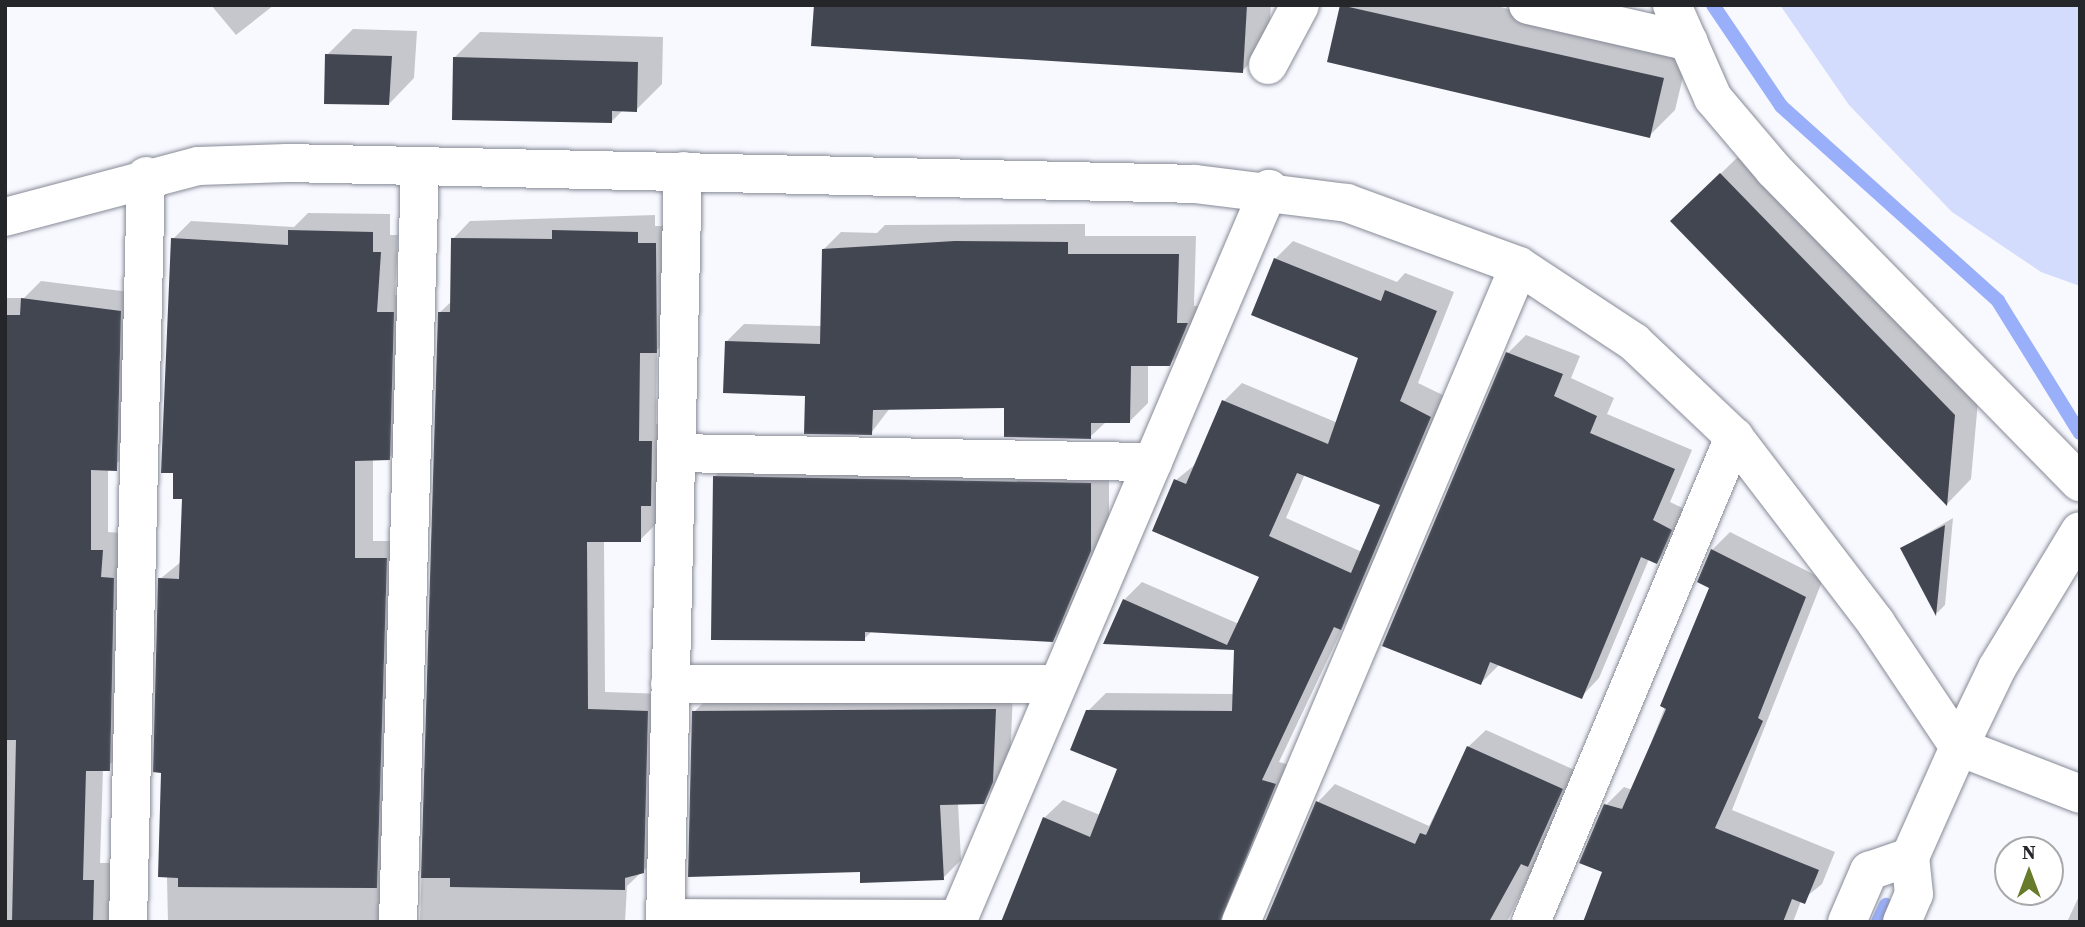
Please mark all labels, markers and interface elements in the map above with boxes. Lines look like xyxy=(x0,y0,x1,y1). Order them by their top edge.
north arrow xyxy=(1994,836,2064,906)
text: N xyxy=(2022,839,2036,865)

